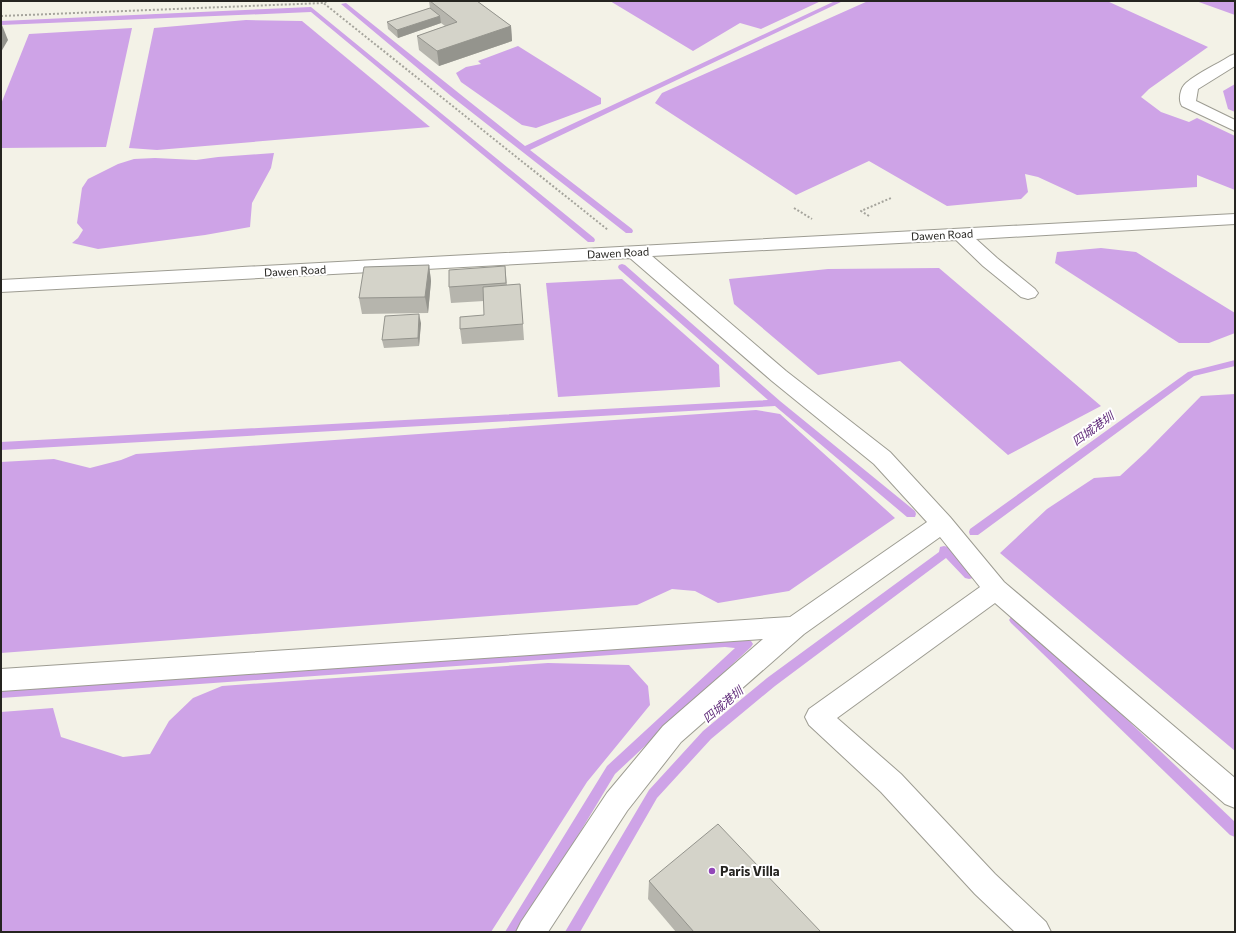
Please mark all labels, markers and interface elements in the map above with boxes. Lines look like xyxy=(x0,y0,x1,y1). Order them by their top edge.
street label: Dawen Road xyxy=(911,226,973,243)
street label: Dawen Road xyxy=(587,244,649,261)
street label: Dawen Road xyxy=(264,262,326,279)
water label: 四城港圳 xyxy=(1069,407,1118,448)
water label: 四城港圳 xyxy=(699,682,747,725)
place label: Paris Villa xyxy=(720,863,780,879)
marker: Paris Villa xyxy=(707,866,717,876)

